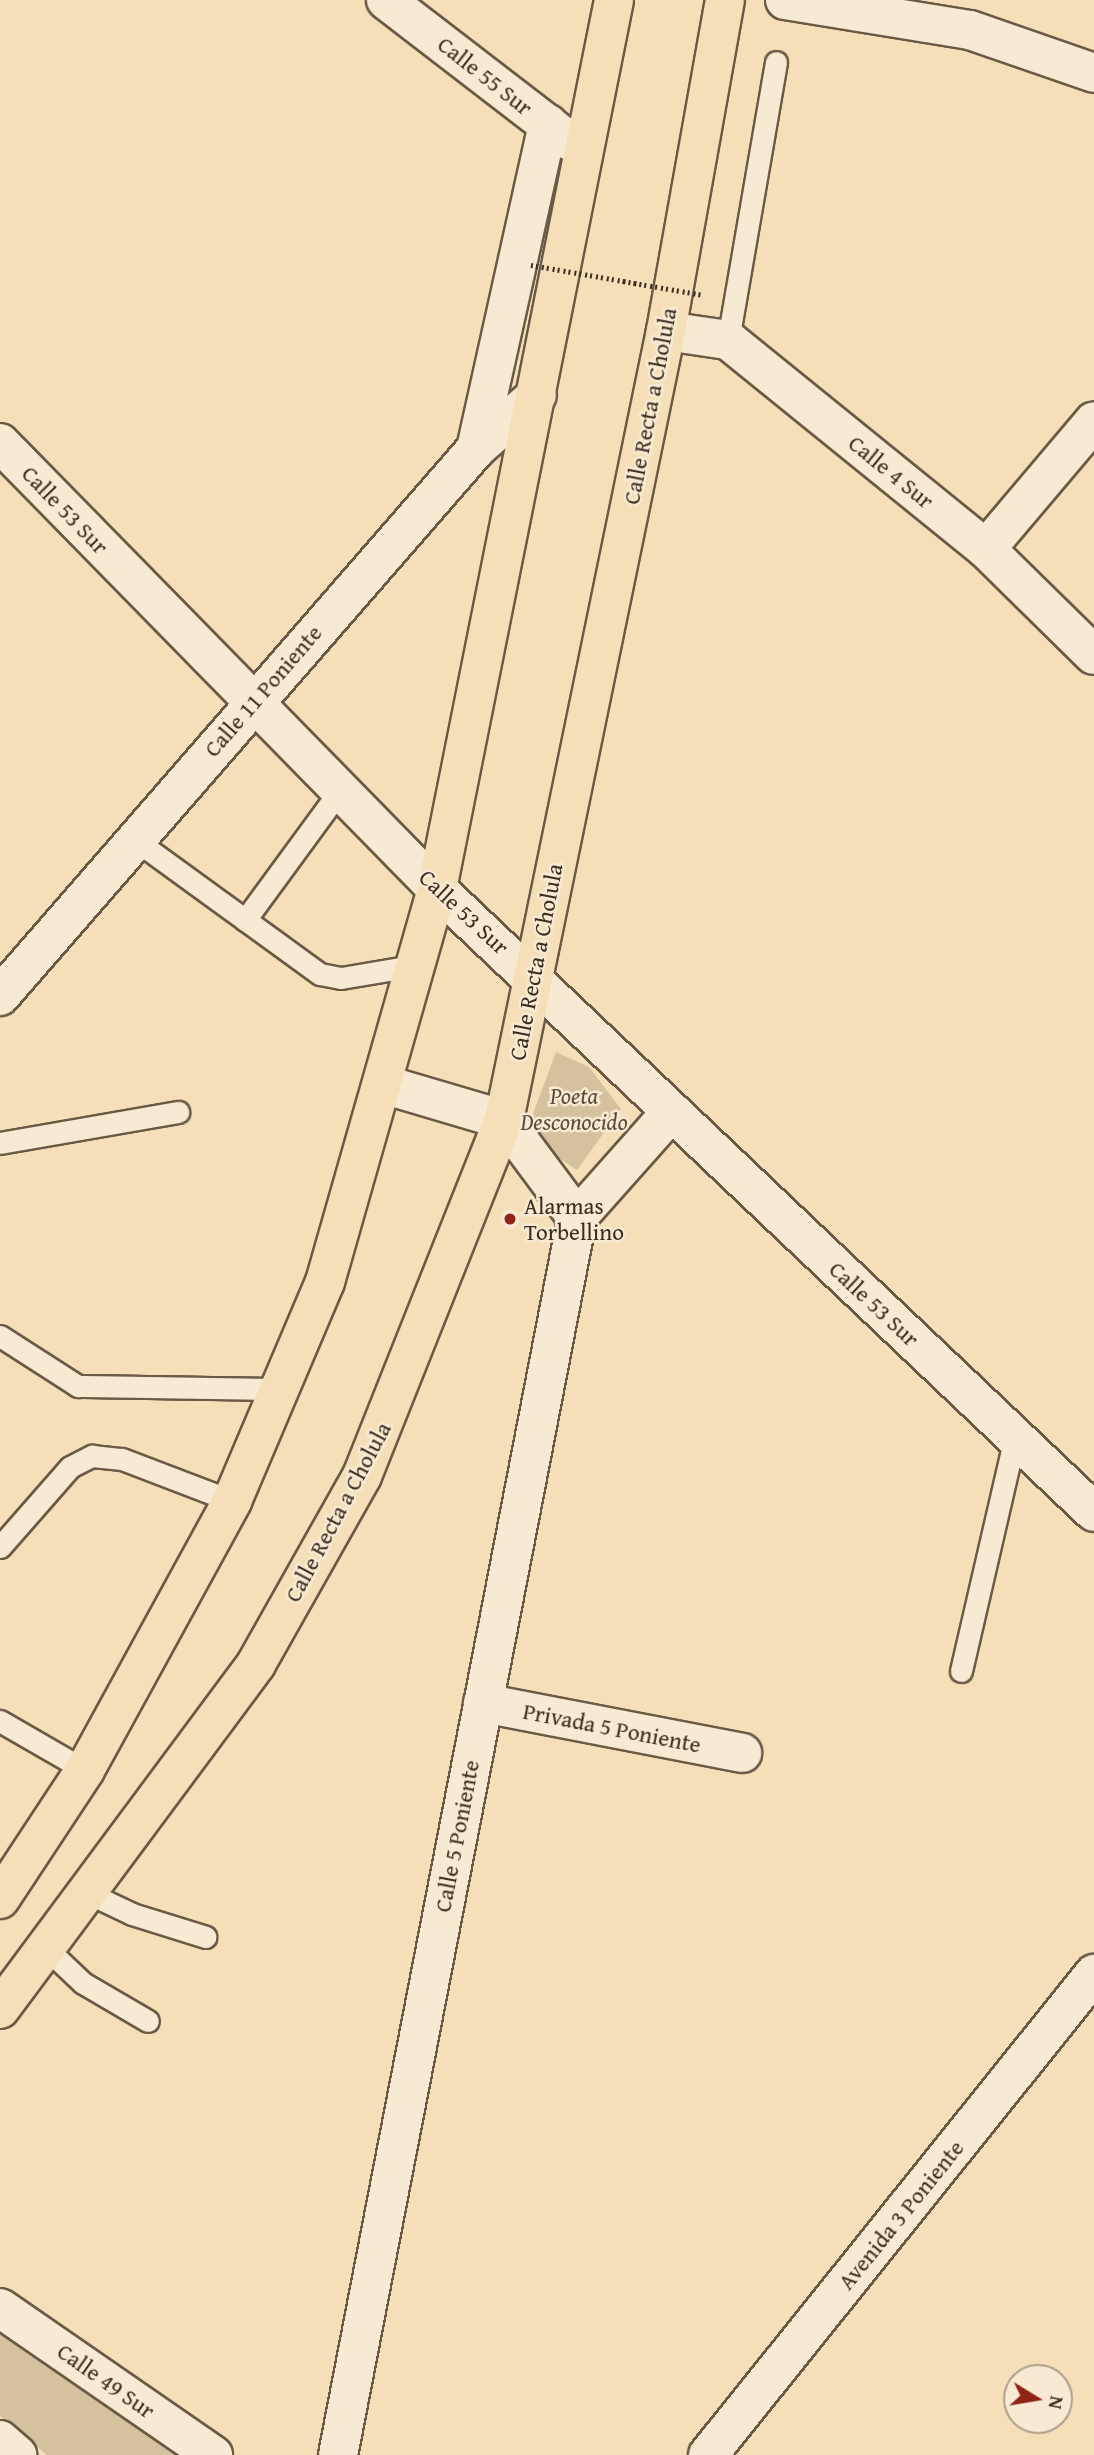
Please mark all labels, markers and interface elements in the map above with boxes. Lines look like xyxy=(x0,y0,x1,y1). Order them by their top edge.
street label: Calle 55 Sur xyxy=(432,30,538,122)
street label: Calle Recta a Cholula xyxy=(617,305,683,507)
street label: Calle 4 Sur xyxy=(843,429,939,515)
street label: Calle 53 Sur xyxy=(16,460,114,560)
street label: Calle 11 Poniente xyxy=(198,620,328,762)
street label: Calle Recta a Cholula xyxy=(503,861,569,1063)
street label: Calle 53 Sur xyxy=(413,864,515,960)
park label: Poeta Desconocido xyxy=(520,1082,628,1136)
place label: Alarmas Torbellino xyxy=(524,1192,624,1246)
marker: Alarmas Torbellino xyxy=(502,1211,518,1227)
street label: Calle 53 Sur xyxy=(823,1256,925,1352)
street label: Calle Recta a Cholula xyxy=(279,1417,397,1607)
street label: Privada 5 Poniente xyxy=(521,1697,703,1759)
street label: Calle 5 Poniente xyxy=(429,1758,485,1914)
street label: Avenida 3 Poniente xyxy=(832,2135,970,2295)
street label: Calle 49 Sur xyxy=(52,2337,160,2425)
north arrow xyxy=(1003,2364,1073,2434)
text: N xyxy=(1042,2394,1072,2412)

